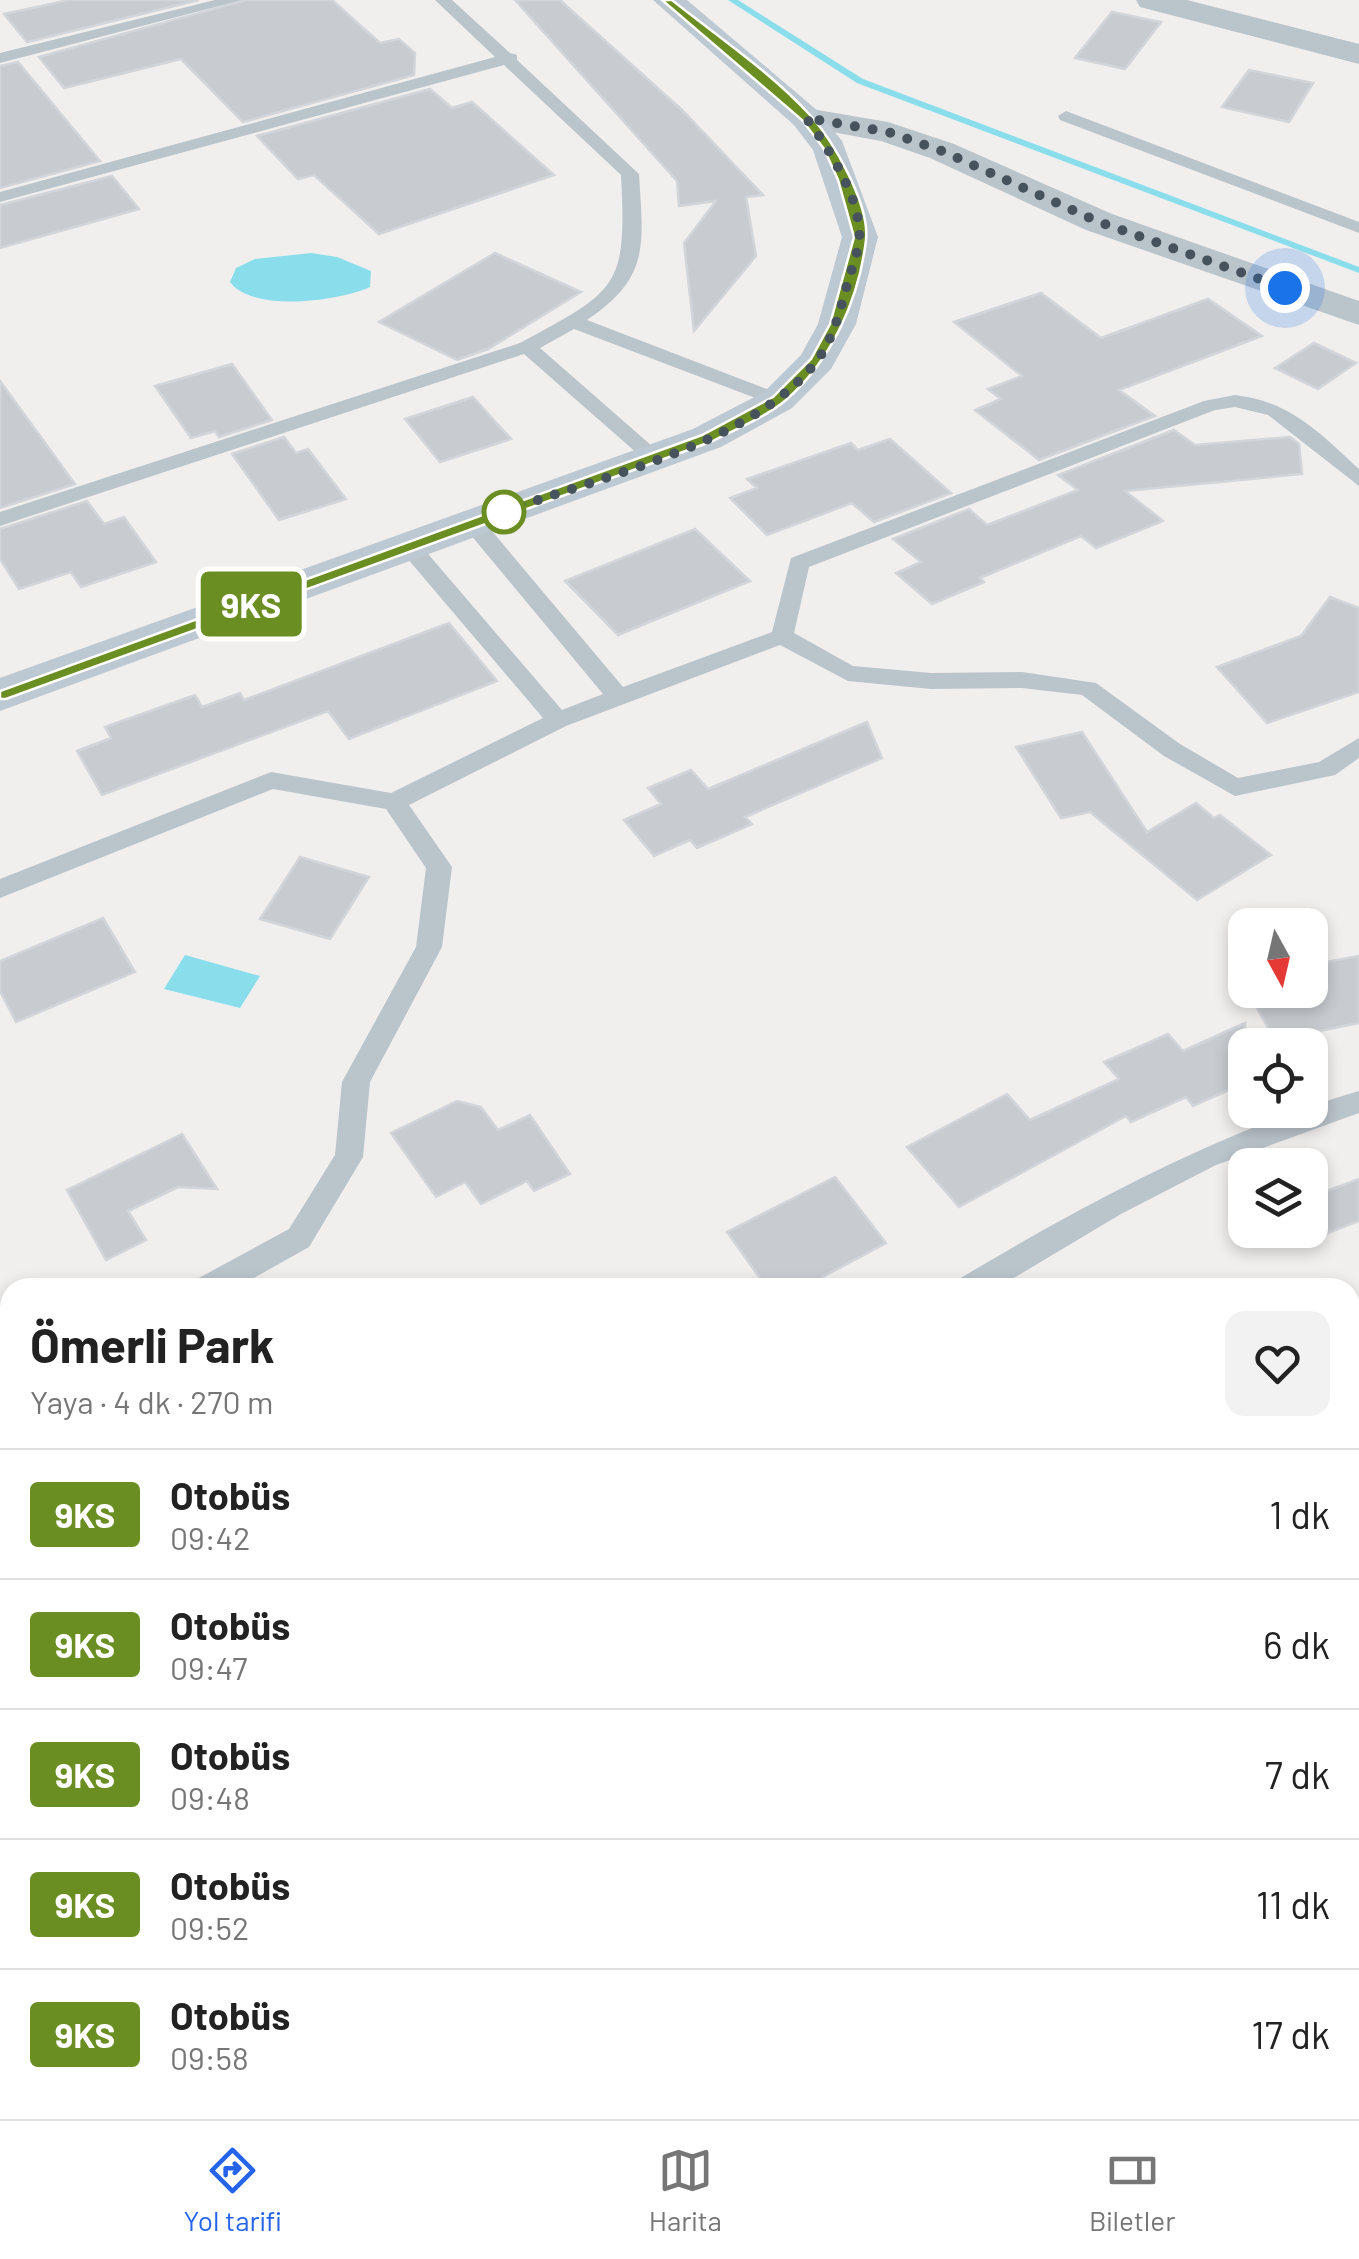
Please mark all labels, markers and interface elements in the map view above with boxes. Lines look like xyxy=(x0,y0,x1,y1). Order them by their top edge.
your location xyxy=(1260,263,1310,313)
unlabelled marker xyxy=(483,491,525,533)
line badge: 9KS xyxy=(194,572,308,636)
text: 9KS xyxy=(221,583,281,625)
north arrow xyxy=(1228,908,1328,1008)
map controls xyxy=(1228,908,1328,1248)
button: locate xyxy=(1228,1028,1328,1128)
button: layers xyxy=(1228,1148,1328,1248)
button: heart xyxy=(1225,1311,1330,1416)
text: Ömerli Park xyxy=(30,1315,275,1373)
text: Yaya · 4 dk · 270 m xyxy=(30,1382,273,1420)
text: Otobüs xyxy=(170,1472,290,1518)
text: 1 dk xyxy=(1269,1491,1330,1537)
text: 9KS xyxy=(55,1493,115,1535)
text: 09:42 xyxy=(170,1518,250,1556)
text: Otobüs xyxy=(170,1602,290,1648)
text: 6 dk xyxy=(1263,1621,1330,1667)
text: 9KS xyxy=(55,1623,115,1665)
text: 09:47 xyxy=(170,1648,247,1686)
text: Otobüs xyxy=(170,1732,290,1778)
text: 7 dk xyxy=(1265,1751,1330,1797)
text: 9KS xyxy=(55,1753,115,1795)
text: 09:48 xyxy=(170,1778,250,1816)
text: Otobüs xyxy=(170,1862,290,1908)
text: 11 dk xyxy=(1256,1881,1330,1927)
text: 9KS xyxy=(55,1883,115,1925)
text: 09:52 xyxy=(170,1908,249,1946)
text: Otobüs xyxy=(170,1992,290,2038)
text: 17 dk xyxy=(1251,2011,1330,2057)
text: 9KS xyxy=(55,2013,115,2055)
text: 09:58 xyxy=(170,2038,249,2076)
tab: Yol tarifi xyxy=(184,2143,282,2237)
tab: Harita xyxy=(649,2143,722,2237)
tab: Biletler xyxy=(1089,2143,1175,2237)

